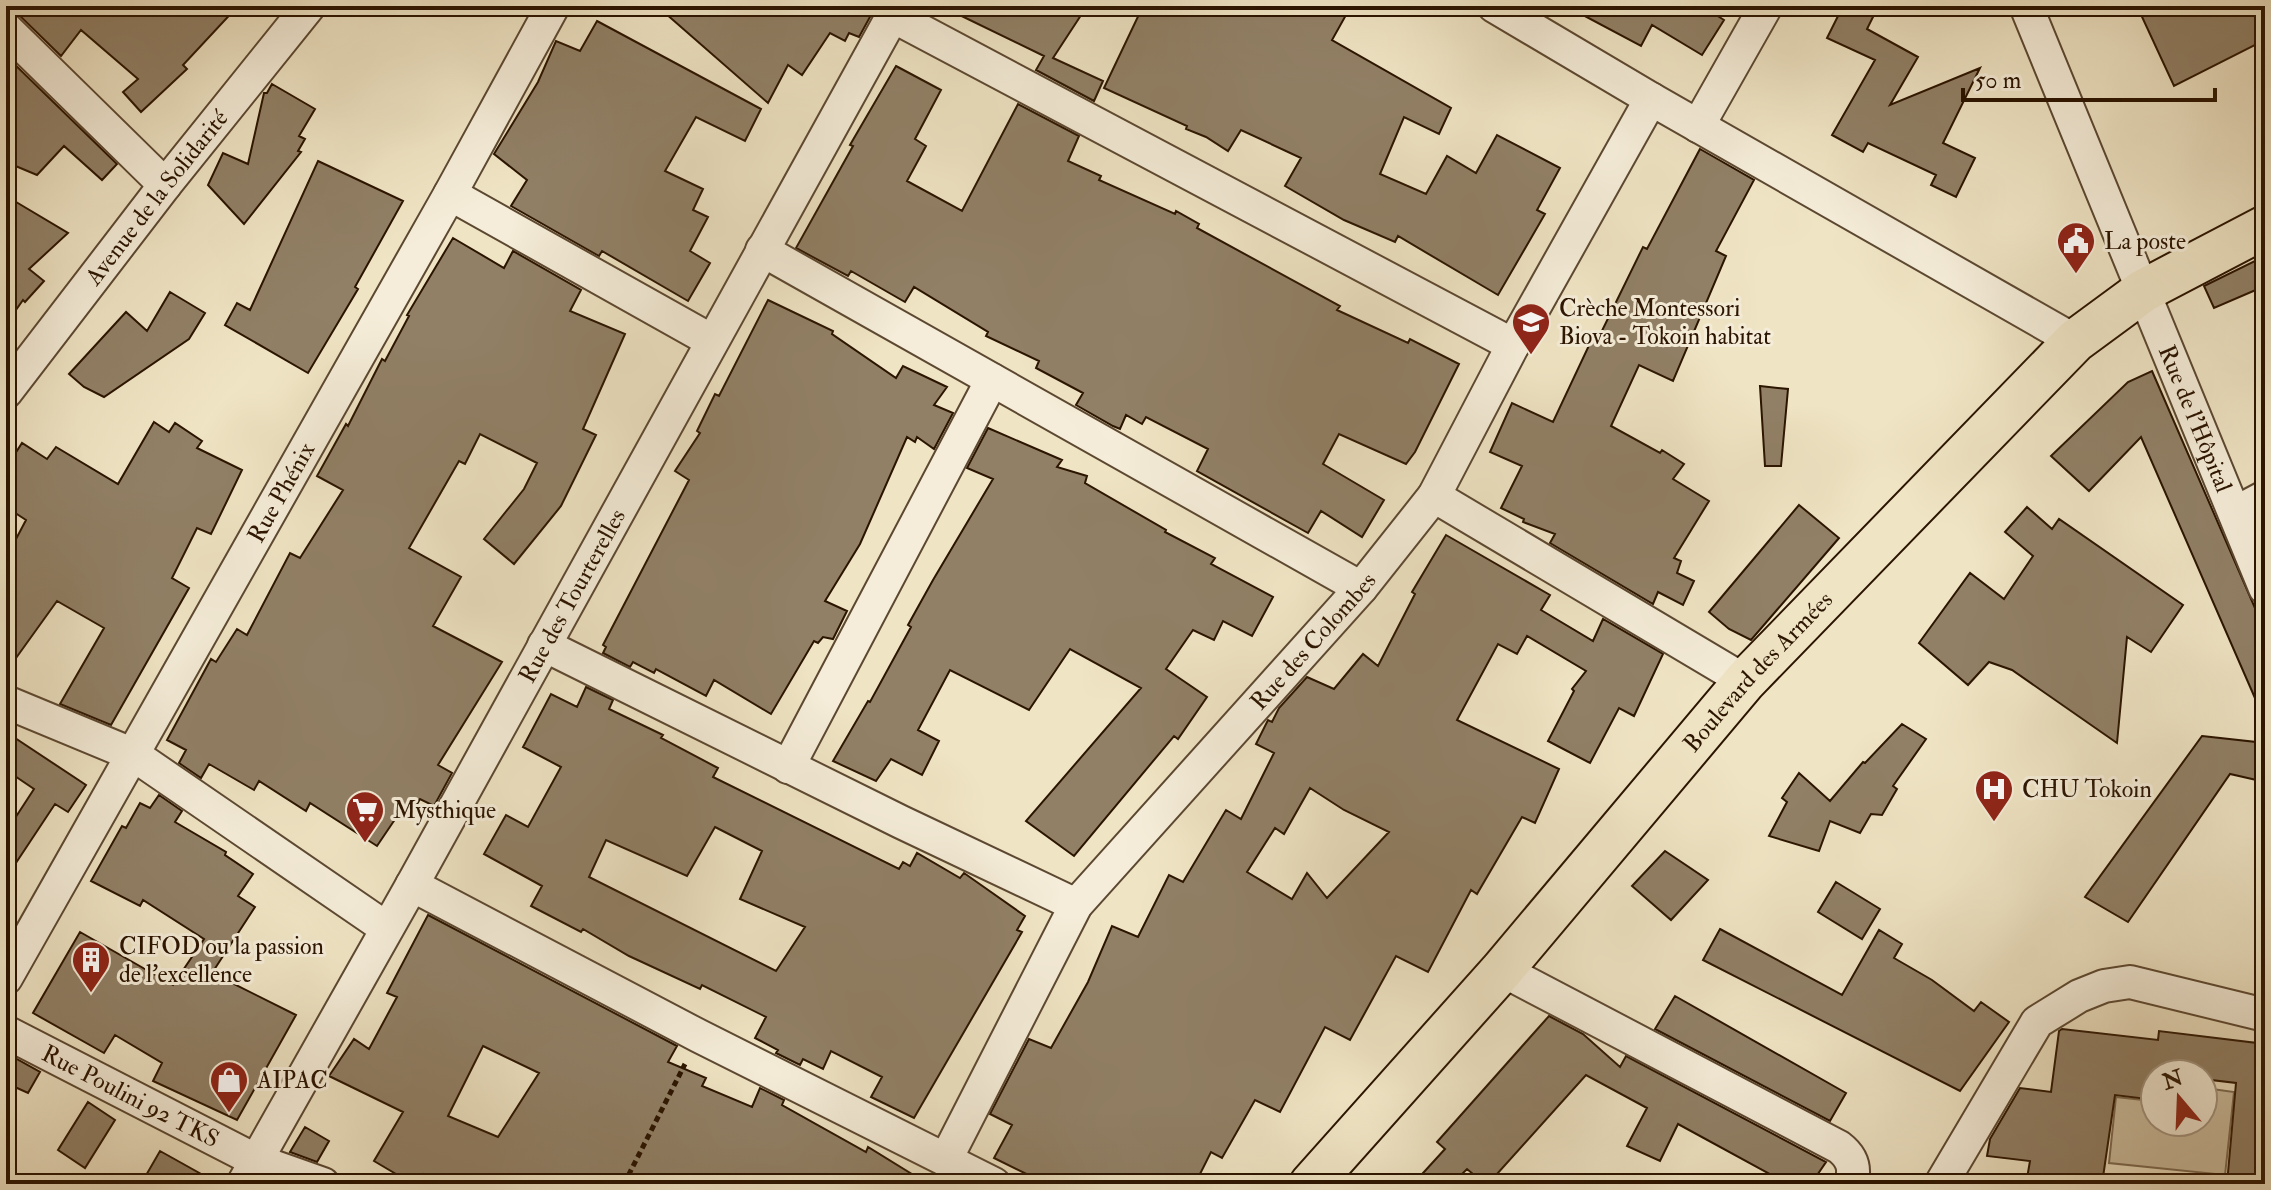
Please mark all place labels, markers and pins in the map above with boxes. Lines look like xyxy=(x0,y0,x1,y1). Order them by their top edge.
public building icon: La poste xyxy=(2055,220,2097,275)
place label: La poste xyxy=(2104,226,2186,257)
place label: Crèche Montessori Biova - Tokoin habitat xyxy=(1559,293,1771,352)
school or university icon: Crèche Montessori Biova - Tokoin habitat xyxy=(1510,301,1552,356)
hospital icon: CHU Tokoin xyxy=(1973,768,2015,823)
place label: CHU Tokoin xyxy=(2022,774,2152,805)
supermarket icon: Mysthique xyxy=(344,789,386,844)
place label: Mysthique xyxy=(393,795,496,826)
place label: CIFOD ou la passion de l'excellence xyxy=(119,931,324,990)
building icon: CIFOD ou la passion de l'excellence xyxy=(70,939,112,994)
shop icon: AIPAC xyxy=(208,1059,250,1114)
place label: AIPAC xyxy=(256,1065,328,1096)

